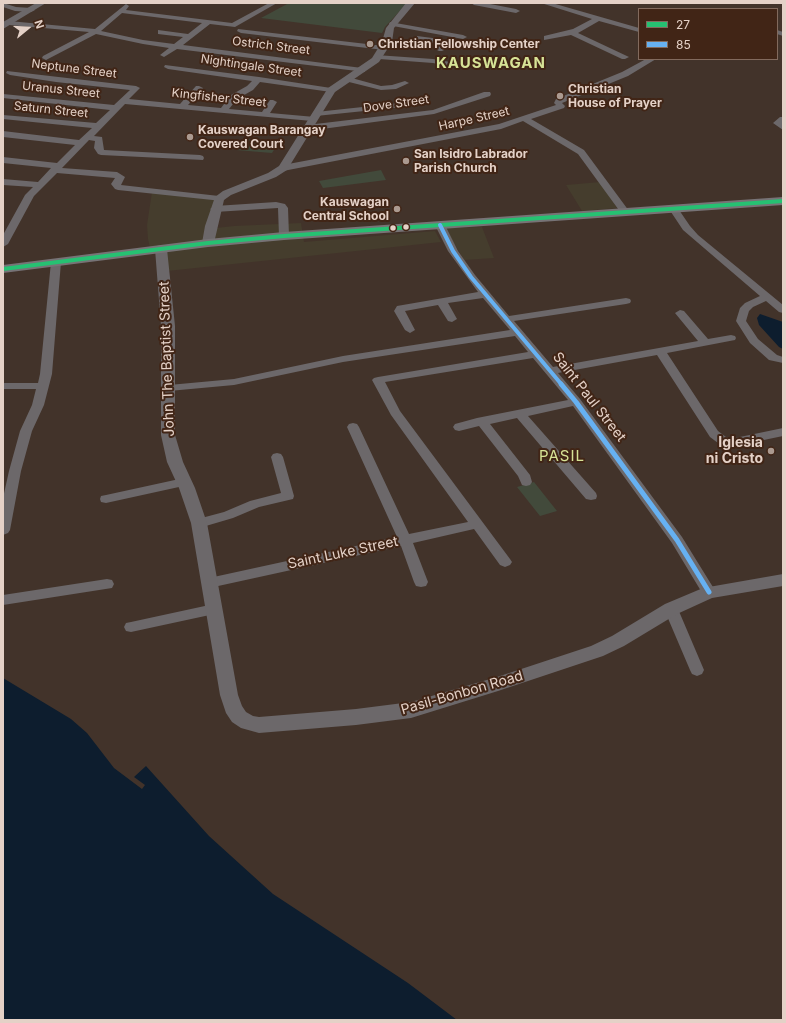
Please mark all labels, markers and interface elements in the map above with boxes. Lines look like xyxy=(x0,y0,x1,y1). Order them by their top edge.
north arrow xyxy=(8,8,48,48)
legend xyxy=(638,8,778,60)
text: 27 xyxy=(676,17,690,32)
text: N xyxy=(31,18,47,30)
street label: Ostrich Street xyxy=(231,34,311,58)
place label: Christian Fellowship Center xyxy=(378,37,540,51)
text: 85 xyxy=(676,37,691,52)
marker: Christian Fellowship Center xyxy=(365,39,375,49)
street label: Nightingale Street xyxy=(200,52,302,80)
district label: KAUSWAGAN xyxy=(436,54,546,72)
street label: Neptune Street xyxy=(31,57,117,81)
street label: Uranus Street xyxy=(21,79,101,101)
place label: Christian House of Prayer xyxy=(568,82,662,110)
street label: Kingfisher Street xyxy=(171,86,267,110)
marker: Christian House of Prayer xyxy=(555,91,565,101)
street label: Dove Street xyxy=(362,92,430,116)
street label: Saturn Street xyxy=(13,99,89,121)
street label: Harpe Street xyxy=(437,104,511,134)
place label: Kauswagan Barangay Covered Court xyxy=(198,123,325,151)
marker: Kauswagan Barangay Covered Court xyxy=(185,132,195,142)
place label: San Isidro Labrador Parish Church xyxy=(414,147,528,175)
marker: San Isidro Labrador Parish Church xyxy=(401,156,411,166)
place label: Kauswagan Central School xyxy=(303,195,389,223)
marker: Kauswagan Central School xyxy=(392,204,402,214)
unlabelled marker xyxy=(401,222,411,232)
unlabelled marker xyxy=(388,223,398,233)
street label: John The Baptist Street xyxy=(156,281,178,437)
street label: Saint Paul Street xyxy=(549,349,629,445)
place label: Iglesia ni Cristo xyxy=(706,435,763,468)
marker: Iglesia ni Cristo xyxy=(766,446,776,456)
district label: PASIL xyxy=(539,447,585,465)
street label: Saint Luke Street xyxy=(286,533,400,573)
street label: Pasil-Bonbon Road xyxy=(399,668,525,718)

